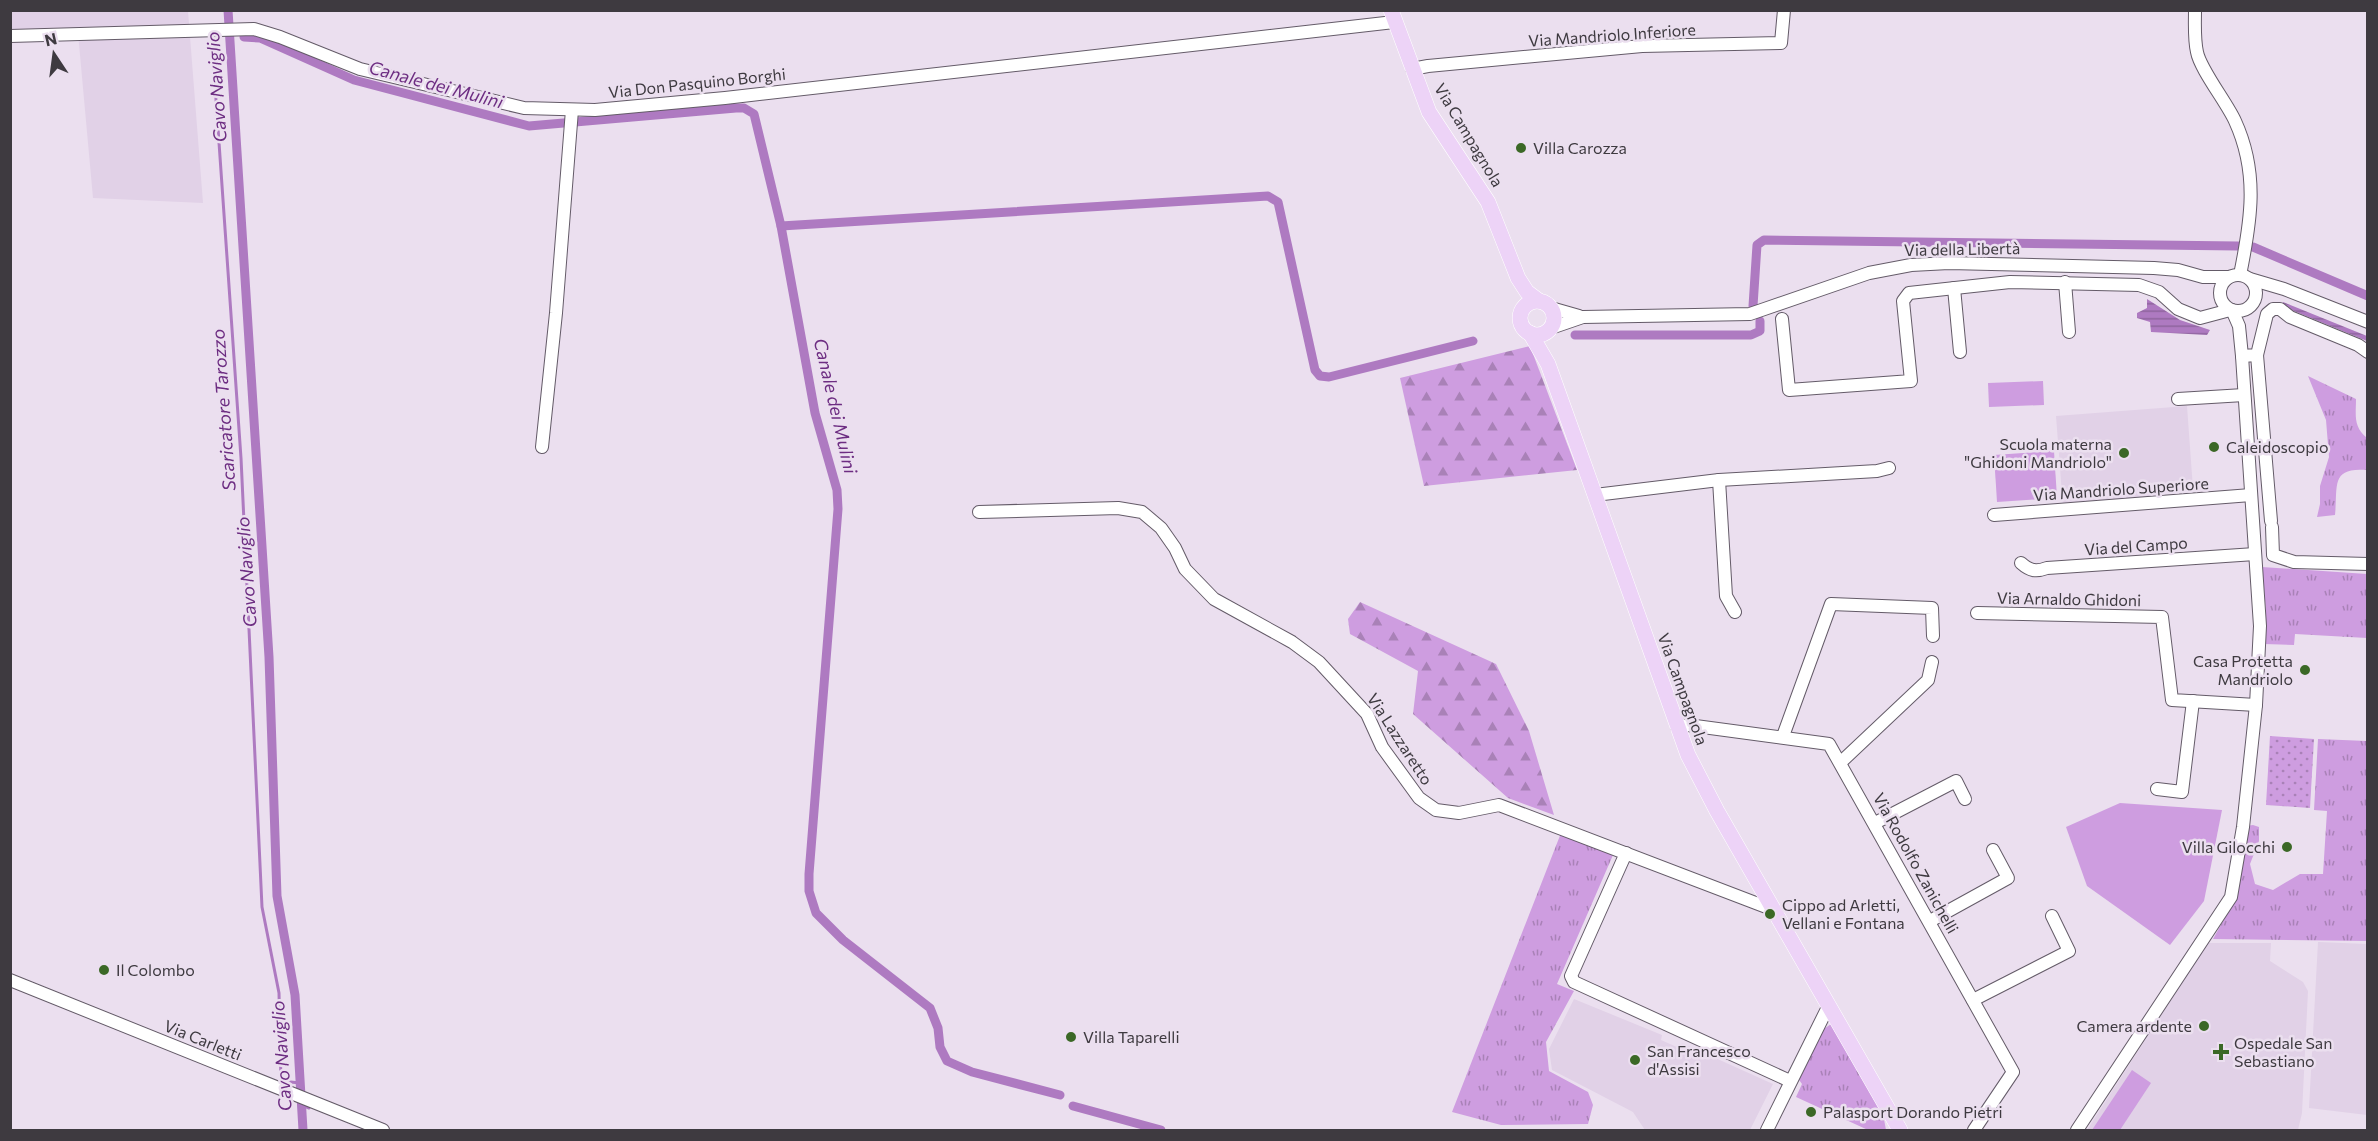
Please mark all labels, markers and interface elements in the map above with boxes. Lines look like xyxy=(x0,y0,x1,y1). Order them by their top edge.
street label: Via Mandriolo Inferiore xyxy=(1528,19,1696,50)
north arrow xyxy=(24,24,84,84)
text: N xyxy=(43,28,58,50)
water label: Cavo Naviglio xyxy=(201,31,231,143)
water label: Canale dei Mulini xyxy=(367,56,507,113)
street label: Via Don Pasquino Borghi xyxy=(607,64,787,101)
street label: Via Campagnola xyxy=(1431,79,1508,190)
place label: Villa Carozza xyxy=(1533,138,1627,157)
marker: Villa Carozza xyxy=(1514,141,1528,155)
street label: Via della Libertà xyxy=(1904,238,2020,259)
water label: Scaricatore Tarozzo xyxy=(206,328,240,492)
water label: Canale dei Mulini xyxy=(810,336,863,477)
place label: Scuola materna "Ghidoni Mandriolo" xyxy=(1964,434,2112,471)
place label: Caleidoscopio xyxy=(2226,437,2328,456)
marker: Caleidoscopio xyxy=(2207,440,2221,454)
marker: Scuola materna "Ghidoni Mandriolo" xyxy=(2117,446,2131,460)
street label: Via Mandriolo Superiore xyxy=(2032,473,2209,504)
water label: Cavo Naviglio xyxy=(231,516,261,628)
street label: Via del Campo xyxy=(2084,532,2188,559)
street label: Via Arnaldo Ghidoni xyxy=(1997,588,2141,609)
street label: Via Campagnola xyxy=(1654,630,1712,747)
place label: Casa Protetta Mandriolo xyxy=(2193,651,2293,688)
marker: Casa Protetta Mandriolo xyxy=(2298,663,2312,677)
street label: Via Lazzaretto xyxy=(1364,689,1437,788)
street label: Via Rodolfo Zanichelli xyxy=(1870,789,1963,936)
place label: Villa Gilocchi xyxy=(2182,837,2275,856)
marker: Villa Gilocchi xyxy=(2280,840,2294,854)
place label: Cippo ad Arletti, Vellani e Fontana xyxy=(1782,895,1905,932)
marker: Cippo ad Arletti, Vellani e Fontana xyxy=(1763,907,1777,921)
place label: Il Colombo xyxy=(116,960,195,979)
marker: Il Colombo xyxy=(97,963,111,977)
water label: Cavo Naviglio xyxy=(266,1000,296,1112)
street label: Via Carletti xyxy=(162,1015,245,1064)
place label: Camera ardente xyxy=(2076,1016,2192,1035)
marker: Camera ardente xyxy=(2197,1019,2211,1033)
place label: Villa Taparelli xyxy=(1083,1027,1180,1046)
marker: Villa Taparelli xyxy=(1064,1030,1078,1044)
place label: Ospedale San Sebastiano xyxy=(2234,1033,2332,1070)
place label: San Francesco d'Assisi xyxy=(1647,1041,1751,1078)
marker: Ospedale San Sebastiano xyxy=(2212,1043,2230,1061)
marker: San Francesco d'Assisi xyxy=(1628,1053,1642,1067)
place label: Palasport Dorando Pietri xyxy=(1823,1102,2003,1121)
marker: Palasport Dorando Pietri xyxy=(1804,1105,1818,1119)

